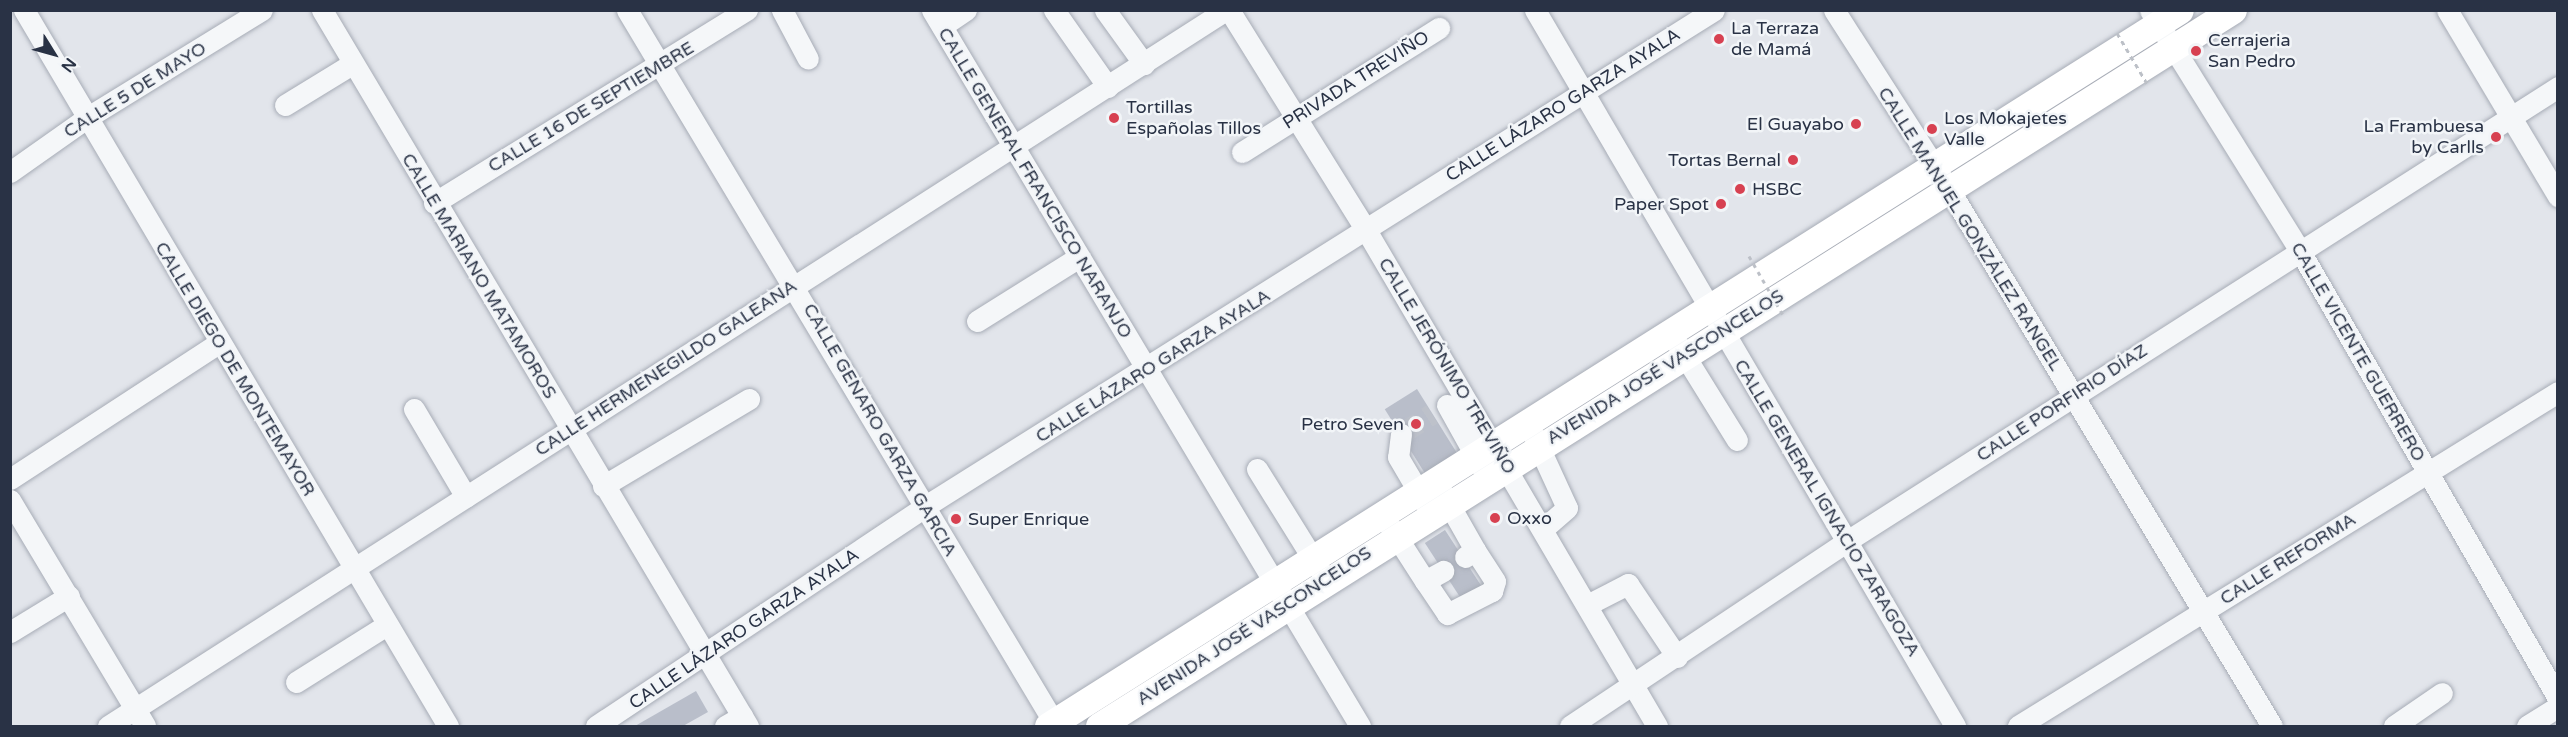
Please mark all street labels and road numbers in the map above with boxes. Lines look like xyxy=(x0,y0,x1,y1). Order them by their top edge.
street label: CALLE GENERAL FRANCISCO NARANJO xyxy=(933,24,1137,342)
street label: CALLE LÁZARO GARZA AYALA xyxy=(1442,24,1684,186)
street label: PRIVADA TREVIÑO xyxy=(1279,26,1433,134)
street label: CALLE 5 DE MAYO xyxy=(60,37,210,143)
street label: CALLE 16 DE SEPTIEMBRE xyxy=(484,37,698,177)
street label: CALLE MANUEL GONZÁLEZ RANGEL xyxy=(1873,83,2067,375)
street label: CALLE MARIANO MATAMOROS xyxy=(397,149,561,403)
street label: CALLE DIEGO DE MONTEMAYOR xyxy=(150,238,320,500)
street label: CALLE VICENTE GUERRERO xyxy=(2286,239,2430,465)
street label: CALLE JERÓNIMO TREVIÑO xyxy=(1374,254,1520,478)
street label: CALLE HERMENEGILDO GALEANA xyxy=(531,275,801,461)
street label: CALLE LÁZARO GARZA AYALA xyxy=(1032,285,1274,447)
street label: AVENIDA JOSÉ VASCONCELOS xyxy=(1543,285,1787,449)
street label: CALLE GENARO GARZA GARCIA xyxy=(799,300,961,560)
street label: CALLE PORFIRIO DÍAZ xyxy=(1973,340,2151,466)
street label: CALLE GENERAL IGNACIO ZARAGOZA xyxy=(1730,356,1924,660)
street label: CALLE REFORMA xyxy=(2216,509,2360,609)
street label: AVENIDA JOSÉ VASCONCELOS xyxy=(1133,542,1375,710)
street label: CALLE LÁZARO GARZA AYALA xyxy=(625,544,863,714)

